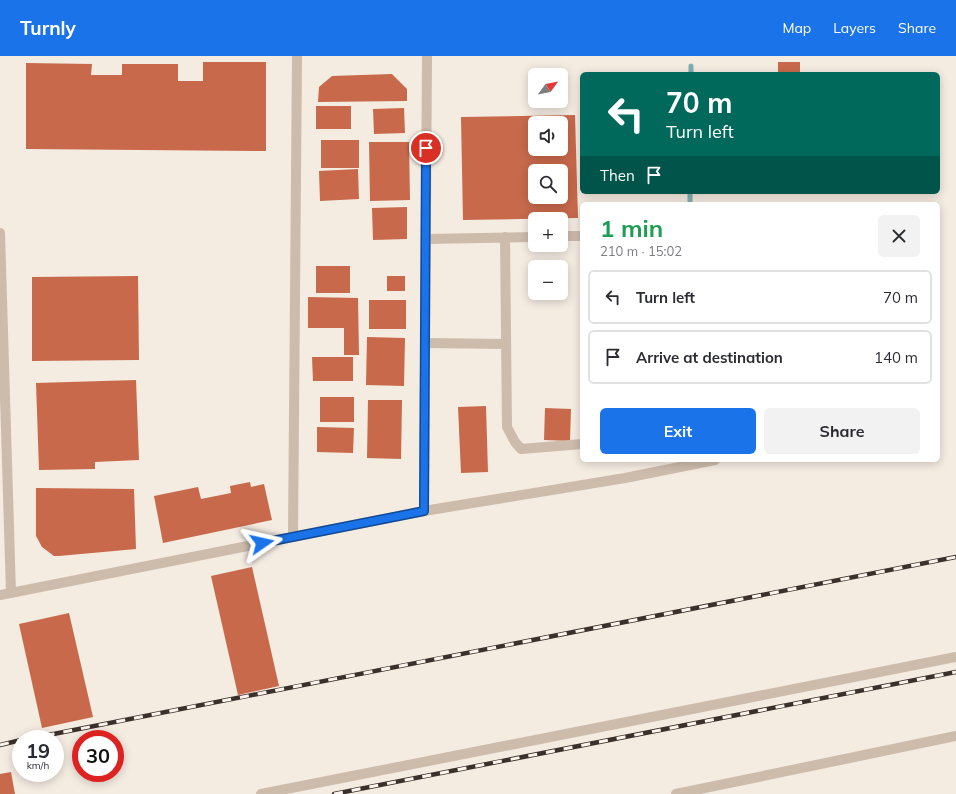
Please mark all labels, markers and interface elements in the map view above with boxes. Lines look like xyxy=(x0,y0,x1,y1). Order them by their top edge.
text: Turnly xyxy=(20,16,76,40)
text: Map xyxy=(782,19,811,37)
text: Layers xyxy=(833,19,876,37)
text: Share xyxy=(898,19,936,37)
north arrow xyxy=(528,68,568,108)
map controls xyxy=(528,68,568,300)
text: 70 m xyxy=(666,85,732,120)
icon: left xyxy=(600,88,652,140)
button: sound xyxy=(528,116,568,156)
text: Turn left xyxy=(666,120,734,143)
pin xyxy=(409,131,443,165)
icon: arrive xyxy=(415,137,437,159)
button: search xyxy=(528,164,568,204)
icon: arrive xyxy=(643,164,665,186)
text: Then xyxy=(600,166,635,185)
button: + xyxy=(528,212,568,252)
text: 1 min xyxy=(600,213,663,243)
button: close xyxy=(878,215,920,257)
text: 210 m · 15:02 xyxy=(600,243,682,259)
button: − xyxy=(528,260,568,300)
icon: left xyxy=(602,286,624,308)
text: Turn left xyxy=(636,288,695,307)
text: 70 m xyxy=(883,288,918,307)
icon: arrive xyxy=(602,346,624,368)
text: Arrive at destination xyxy=(636,348,783,367)
text: 140 m xyxy=(874,348,918,367)
button: Exit xyxy=(600,408,756,454)
button: Share xyxy=(764,408,920,454)
position arrow xyxy=(241,522,283,564)
speed limit sign: 30 xyxy=(72,730,124,782)
text: 19 xyxy=(26,738,50,763)
text: km/h xyxy=(27,759,49,772)

